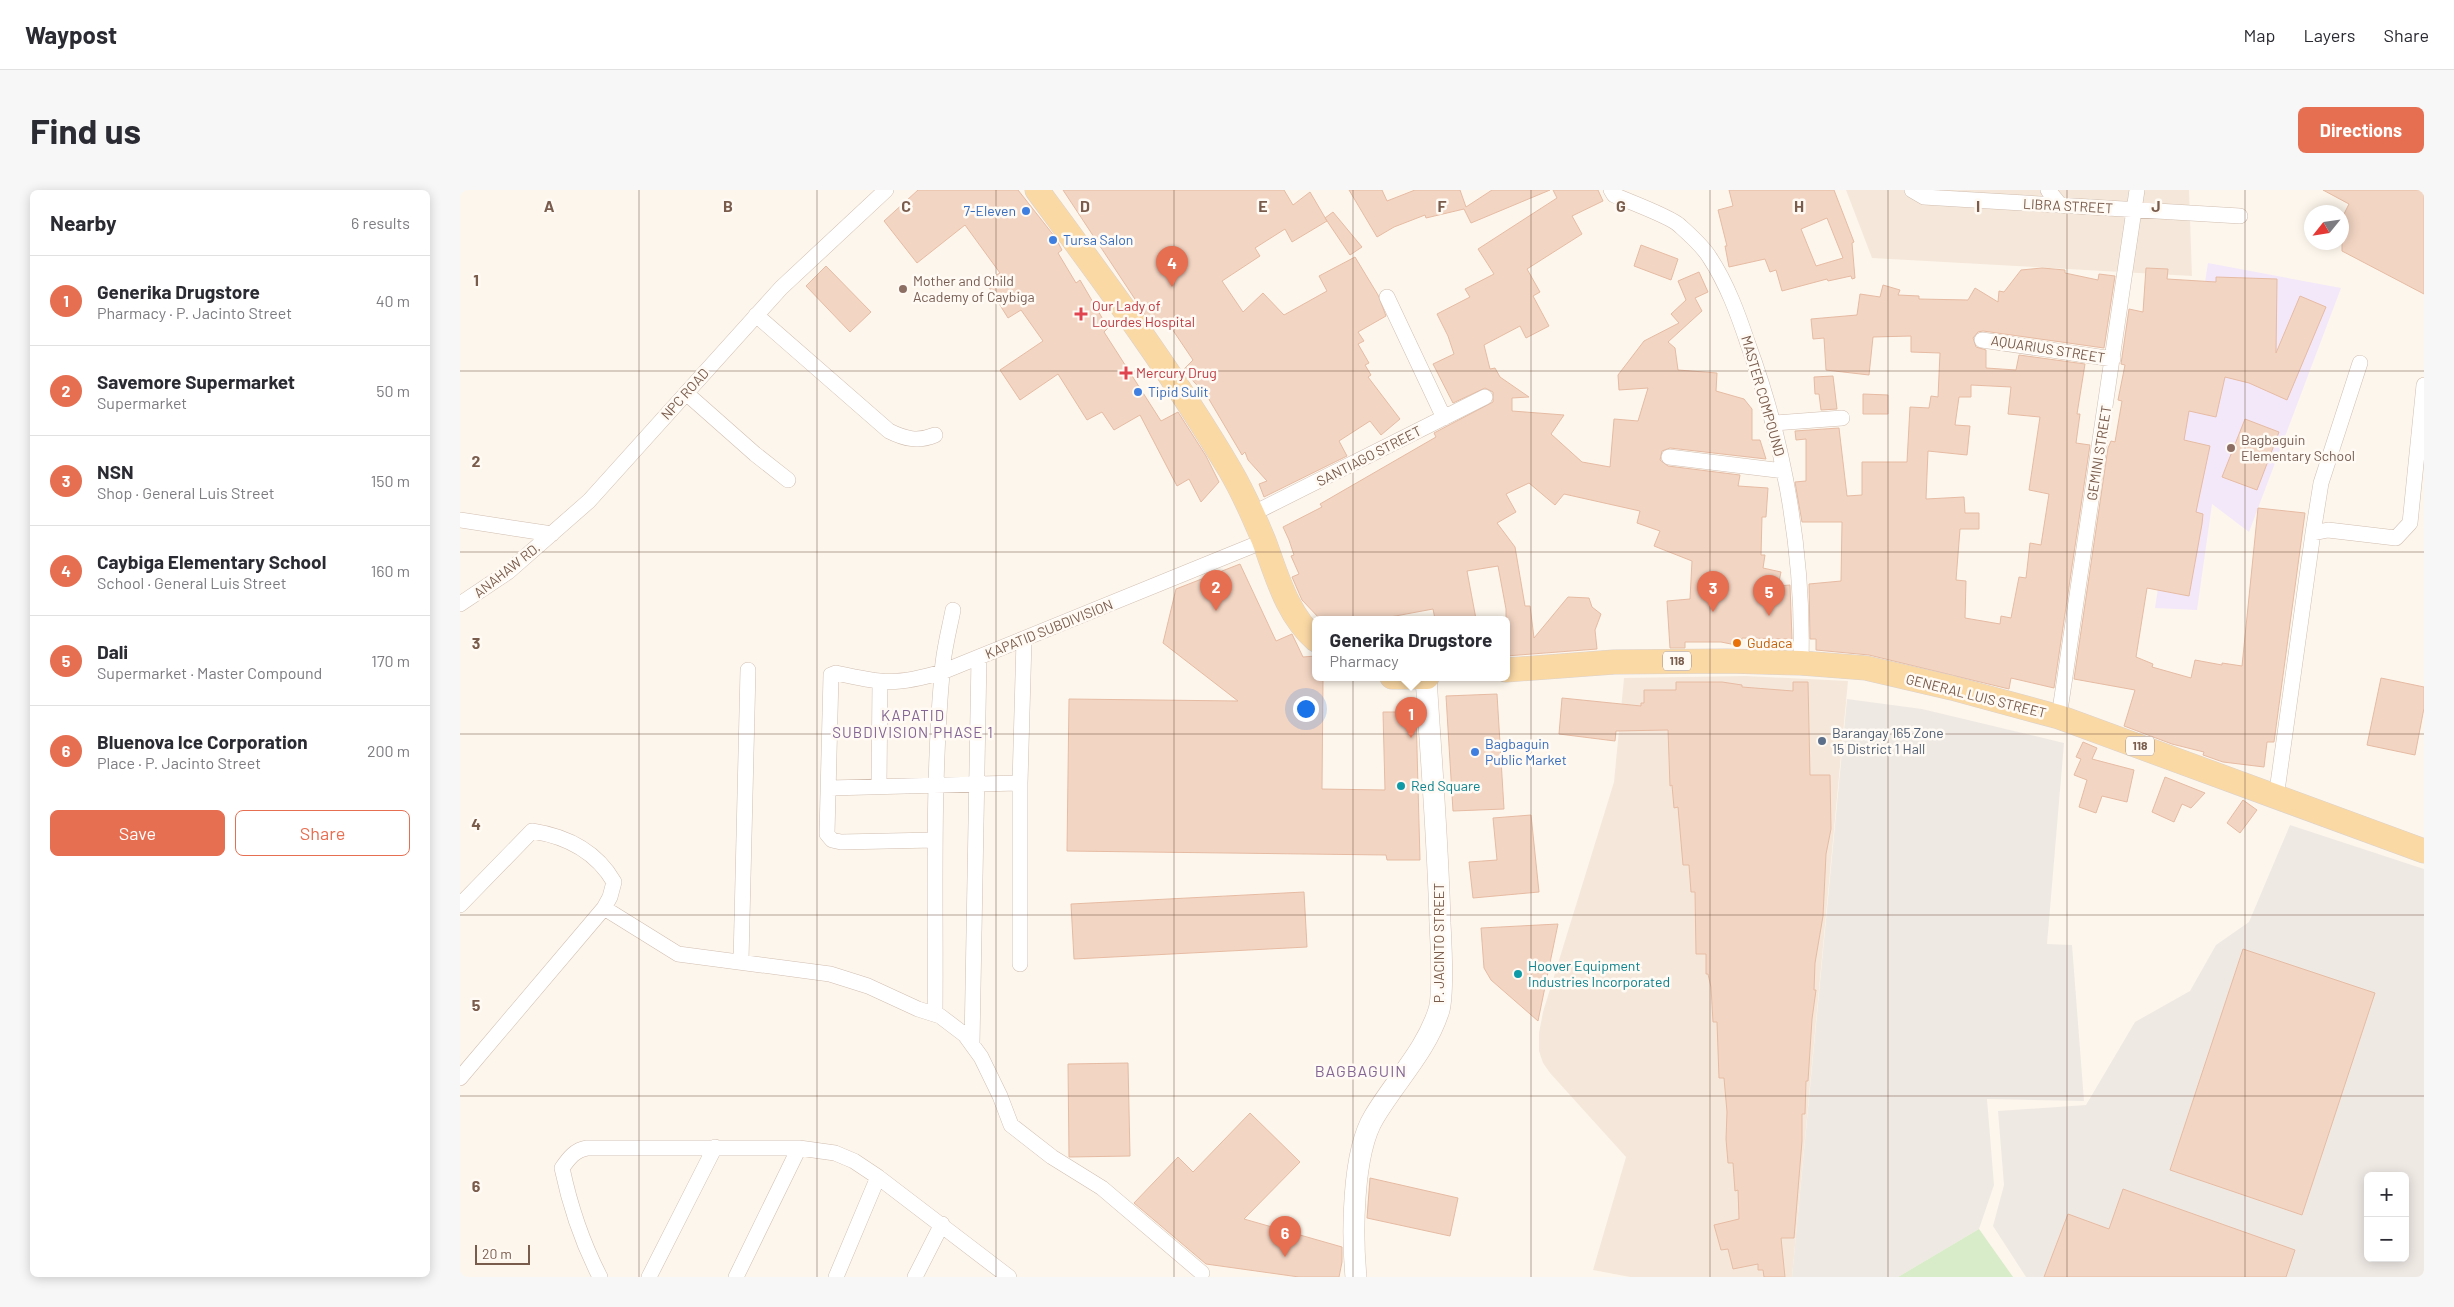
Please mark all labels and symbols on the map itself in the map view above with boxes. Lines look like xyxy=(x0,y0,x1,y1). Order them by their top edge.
street label: LIBRA STREET xyxy=(2023,195,2113,216)
text: A xyxy=(544,196,555,215)
text: B xyxy=(723,196,733,215)
text: C xyxy=(901,196,911,215)
text: D xyxy=(1080,196,1090,215)
text: E xyxy=(1258,196,1268,215)
text: F xyxy=(1438,196,1447,215)
text: G xyxy=(1616,196,1626,215)
text: H xyxy=(1794,196,1804,215)
text: I xyxy=(1976,196,1980,215)
text: J xyxy=(2151,196,2161,215)
place label: 7-Eleven xyxy=(963,202,1016,219)
marker: 7-Eleven xyxy=(1020,205,1032,217)
north arrow xyxy=(2304,205,2349,250)
place label: Tursa Salon xyxy=(1063,231,1133,248)
marker: Tursa Salon xyxy=(1047,234,1059,246)
pin: 4 xyxy=(1156,246,1188,287)
text: 1 xyxy=(473,270,479,289)
place label: Mother and Child Academy of Caybiga xyxy=(913,272,1035,305)
marker: Mother and Child Academy of Caybiga xyxy=(897,283,909,295)
place label: Our Lady of Lourdes Hospital xyxy=(1092,297,1195,330)
marker: Our Lady of Lourdes Hospital xyxy=(1074,307,1088,321)
street label: AQUARIUS STREET xyxy=(1990,331,2106,366)
street label: MASTER COMPOUND xyxy=(1738,333,1789,458)
street label: NPC ROAD xyxy=(657,364,712,423)
place label: Mercury Drug xyxy=(1136,364,1217,381)
marker: Mercury Drug xyxy=(1120,367,1132,379)
place label: Tipid Sulit xyxy=(1148,383,1209,400)
marker: Tipid Sulit xyxy=(1132,386,1144,398)
street label: GEMINI STREET xyxy=(2083,404,2114,502)
street label: SANTIAGO STREET xyxy=(1313,422,1424,489)
place label: Bagbaguin Elementary School xyxy=(2241,431,2355,464)
marker: Bagbaguin Elementary School xyxy=(2225,442,2237,454)
text: 2 xyxy=(472,451,481,470)
street label: ANAHAW RD. xyxy=(470,538,543,601)
pin: 2 xyxy=(1200,570,1232,611)
pin: 3 xyxy=(1697,571,1729,612)
pin: 5 xyxy=(1753,575,1785,616)
street label: KAPATID SUBDIVISION xyxy=(982,595,1115,662)
text: 3 xyxy=(472,633,480,652)
place label: Gudaca xyxy=(1747,634,1792,651)
marker: Gudaca xyxy=(1731,637,1743,649)
road number: 118 xyxy=(1663,652,1691,671)
street label: GENERAL LUIS STREET xyxy=(1904,670,2048,721)
your location xyxy=(1293,696,1319,722)
pin: 1 xyxy=(1395,697,1427,738)
district label: KAPATID SUBDIVISION PHASE 1 xyxy=(832,706,994,741)
place label: Barangay 165 Zone 15 District 1 Hall xyxy=(1832,724,1944,757)
place label: Bagbaguin Public Market xyxy=(1485,735,1567,768)
marker: Barangay 165 Zone 15 District 1 Hall xyxy=(1816,735,1828,747)
road number: 118 xyxy=(2126,736,2154,756)
marker: Bagbaguin Public Market xyxy=(1469,746,1481,758)
place label: Red Square xyxy=(1411,777,1480,794)
marker: Red Square xyxy=(1395,780,1407,792)
text: 4 xyxy=(471,814,481,833)
street label: P. JACINTO STREET xyxy=(1430,883,1447,1003)
place label: Hoover Equipment Industries Incorporated xyxy=(1528,957,1670,990)
marker: Hoover Equipment Industries Incorporated xyxy=(1512,968,1524,980)
text: 5 xyxy=(472,995,481,1014)
district label: BAGBAGUIN xyxy=(1315,1061,1407,1080)
text: 6 xyxy=(472,1176,481,1195)
pin: 6 xyxy=(1269,1216,1301,1257)
scale bar xyxy=(475,1242,530,1265)

